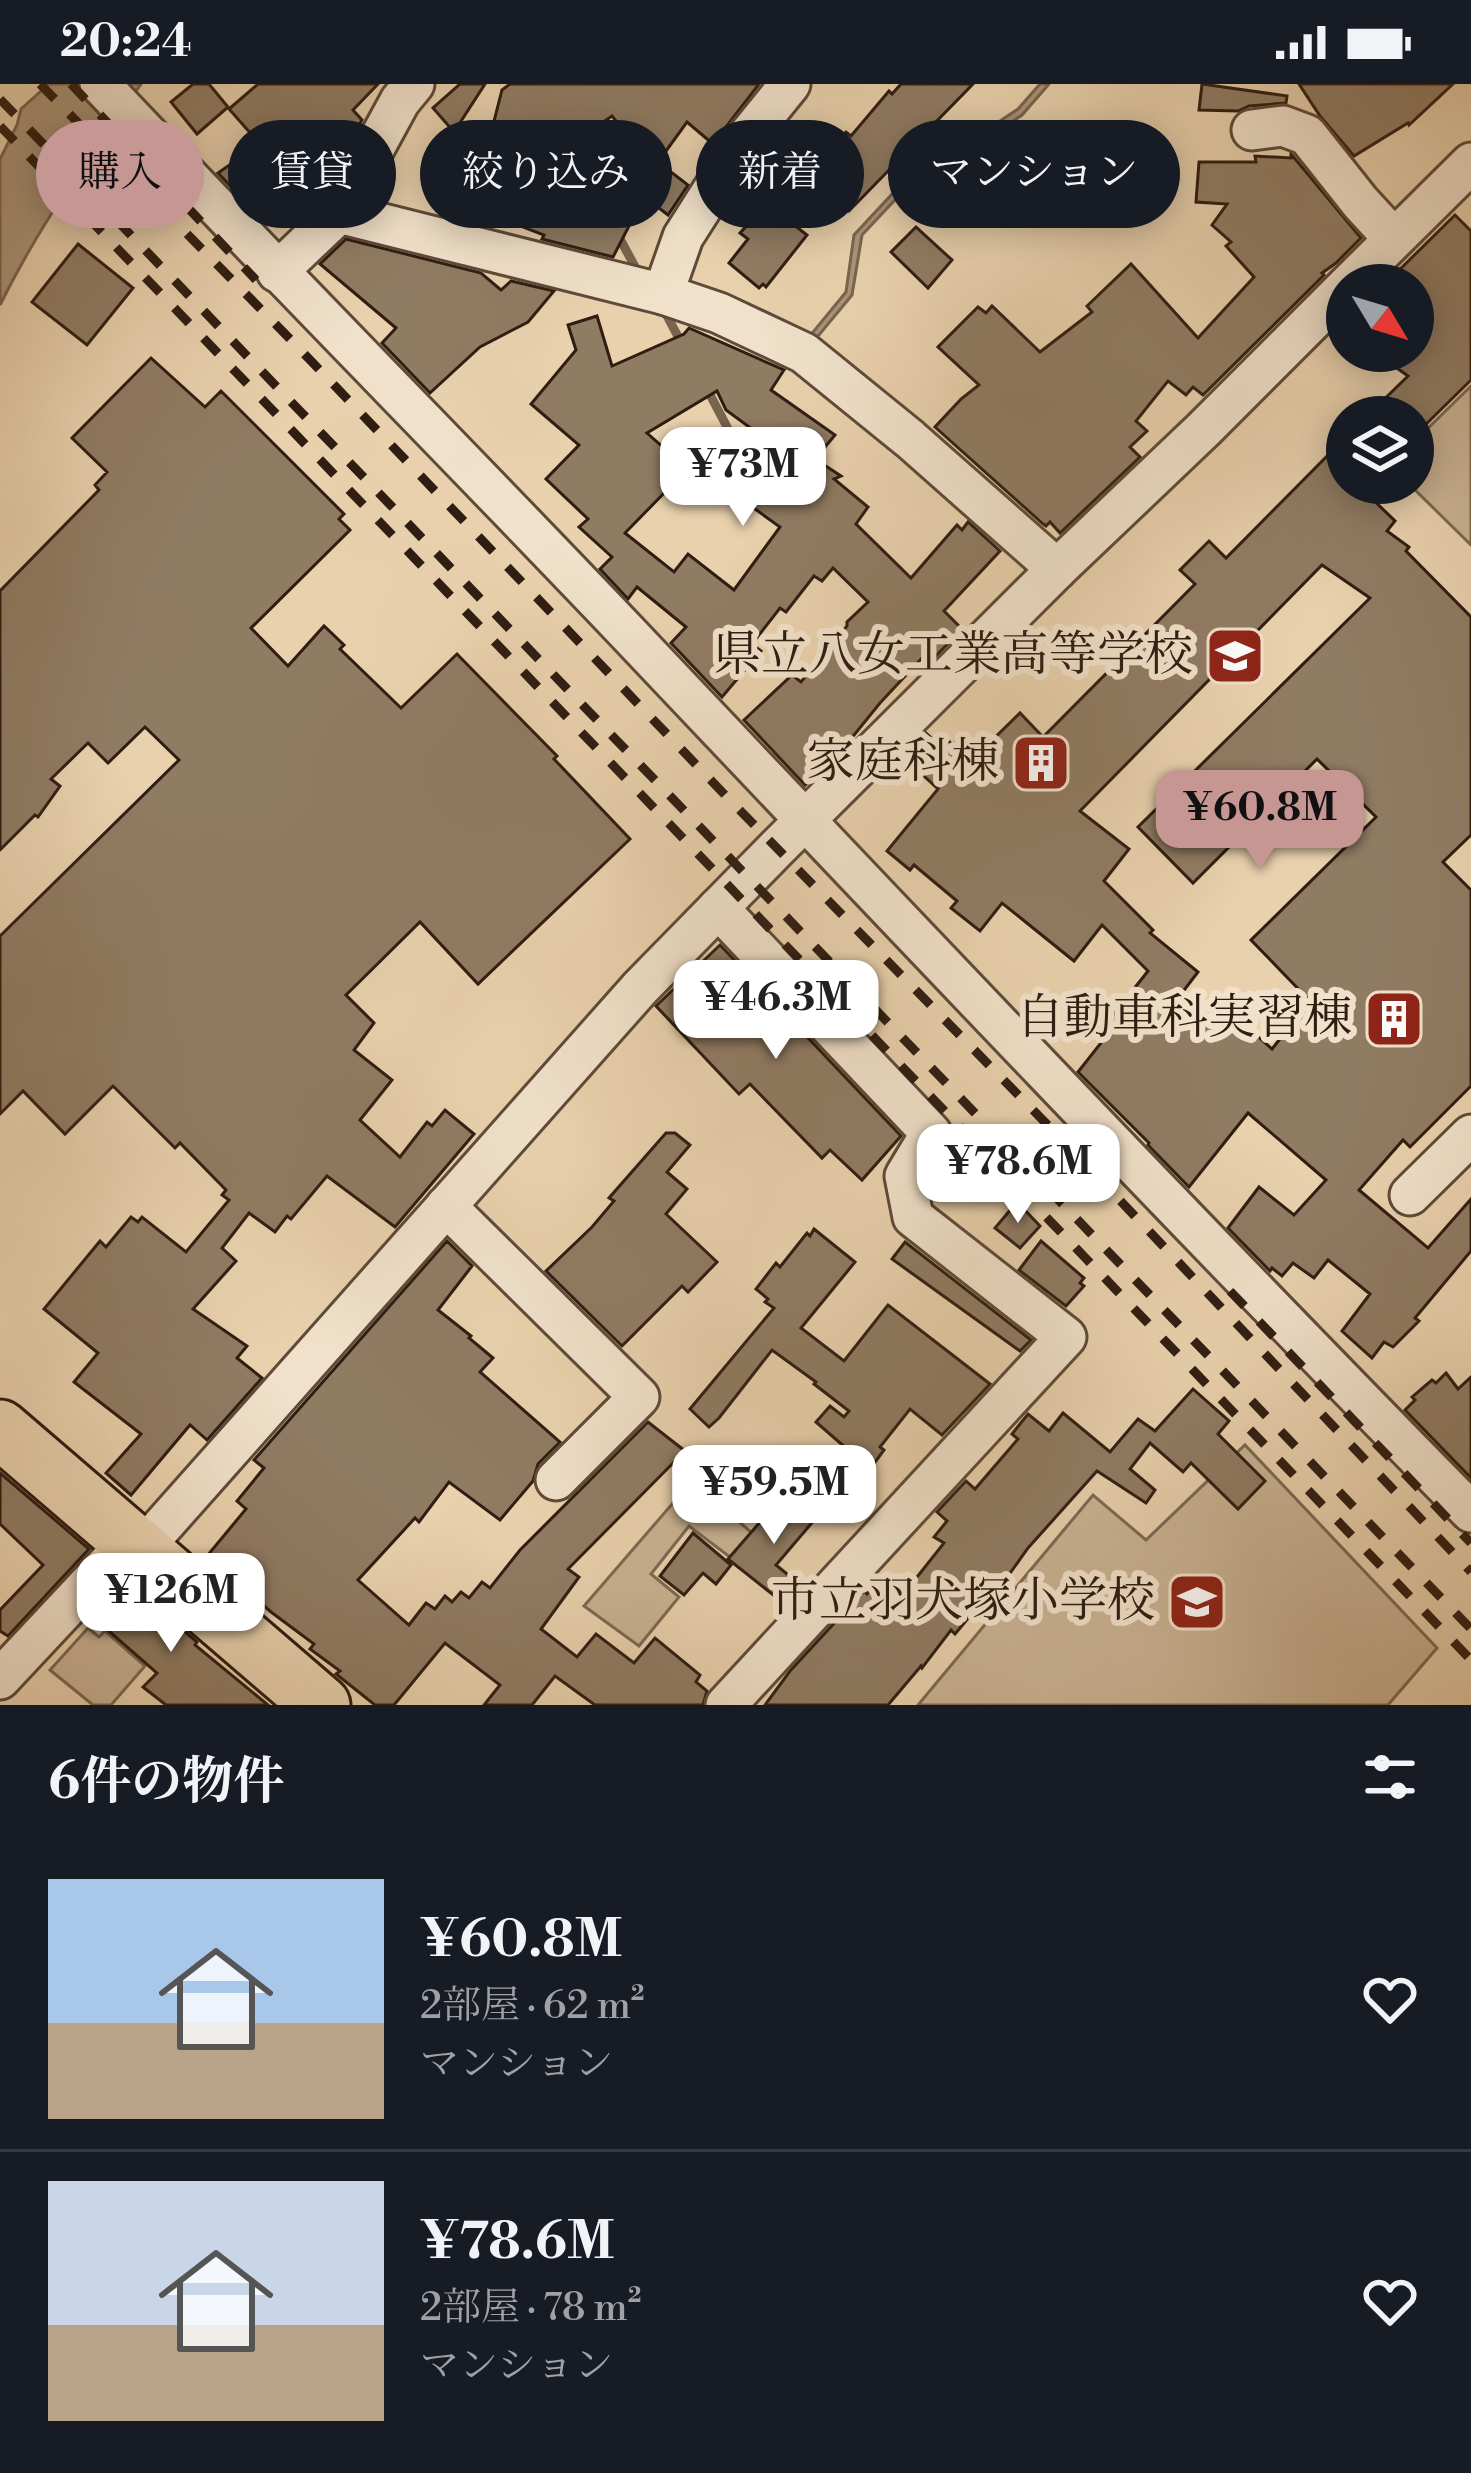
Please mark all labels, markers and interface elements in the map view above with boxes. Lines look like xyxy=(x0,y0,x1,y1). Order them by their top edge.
text: 20:24 xyxy=(60,14,192,71)
chip: 購入 xyxy=(36,120,204,228)
chip: 賃貸 xyxy=(228,120,396,228)
chip: 絞り込み xyxy=(420,120,672,228)
chip: 新着 xyxy=(696,120,864,228)
chip: マンション xyxy=(888,120,1180,228)
north arrow xyxy=(1326,264,1434,372)
map controls xyxy=(1326,264,1434,504)
button: layers xyxy=(1326,396,1434,504)
pin: ¥73M xyxy=(672,427,814,529)
text: ¥73M xyxy=(687,441,799,490)
school or university icon: 県立八女工業高等学校 xyxy=(1204,625,1266,687)
place label: 県立八女工業高等学校 xyxy=(713,626,1193,686)
building icon: 家庭科棟 xyxy=(1010,732,1072,794)
place label: 家庭科棟 xyxy=(807,733,999,793)
pin: ¥60.8M xyxy=(1162,770,1358,872)
text: ¥60.8M xyxy=(1183,784,1337,833)
pin: ¥46.3M xyxy=(678,960,874,1062)
text: ¥46.3M xyxy=(701,974,851,1023)
building icon: 自動車科実習棟 xyxy=(1363,988,1425,1050)
place label: 自動車科実習棟 xyxy=(1016,989,1352,1049)
pin: ¥78.6M xyxy=(920,1124,1116,1226)
text: ¥78.6M xyxy=(944,1138,1092,1187)
pin: ¥59.5M xyxy=(676,1445,872,1547)
text: ¥59.5M xyxy=(699,1459,849,1508)
pin: ¥126M xyxy=(87,1553,255,1655)
text: ¥126M xyxy=(104,1567,238,1616)
school or university icon: 市立羽犬塚小学校 xyxy=(1166,1571,1228,1633)
place label: 市立羽犬塚小学校 xyxy=(771,1572,1155,1632)
icon: filters xyxy=(1357,1744,1423,1810)
text: 6件の物件 xyxy=(48,1751,284,1815)
text: ¥60.8M xyxy=(420,1909,622,1973)
icon: home xyxy=(144,1927,288,2071)
icon: heart xyxy=(1357,1966,1423,2032)
text: 2部屋 · 62 m² xyxy=(420,1982,644,2031)
text: マンション xyxy=(420,2040,613,2089)
text: ¥78.6M xyxy=(420,2211,614,2275)
icon: home xyxy=(144,2229,288,2373)
icon: heart xyxy=(1357,2268,1423,2334)
text: 2部屋 · 78 m² xyxy=(420,2284,641,2333)
text: マンション xyxy=(420,2342,613,2391)

